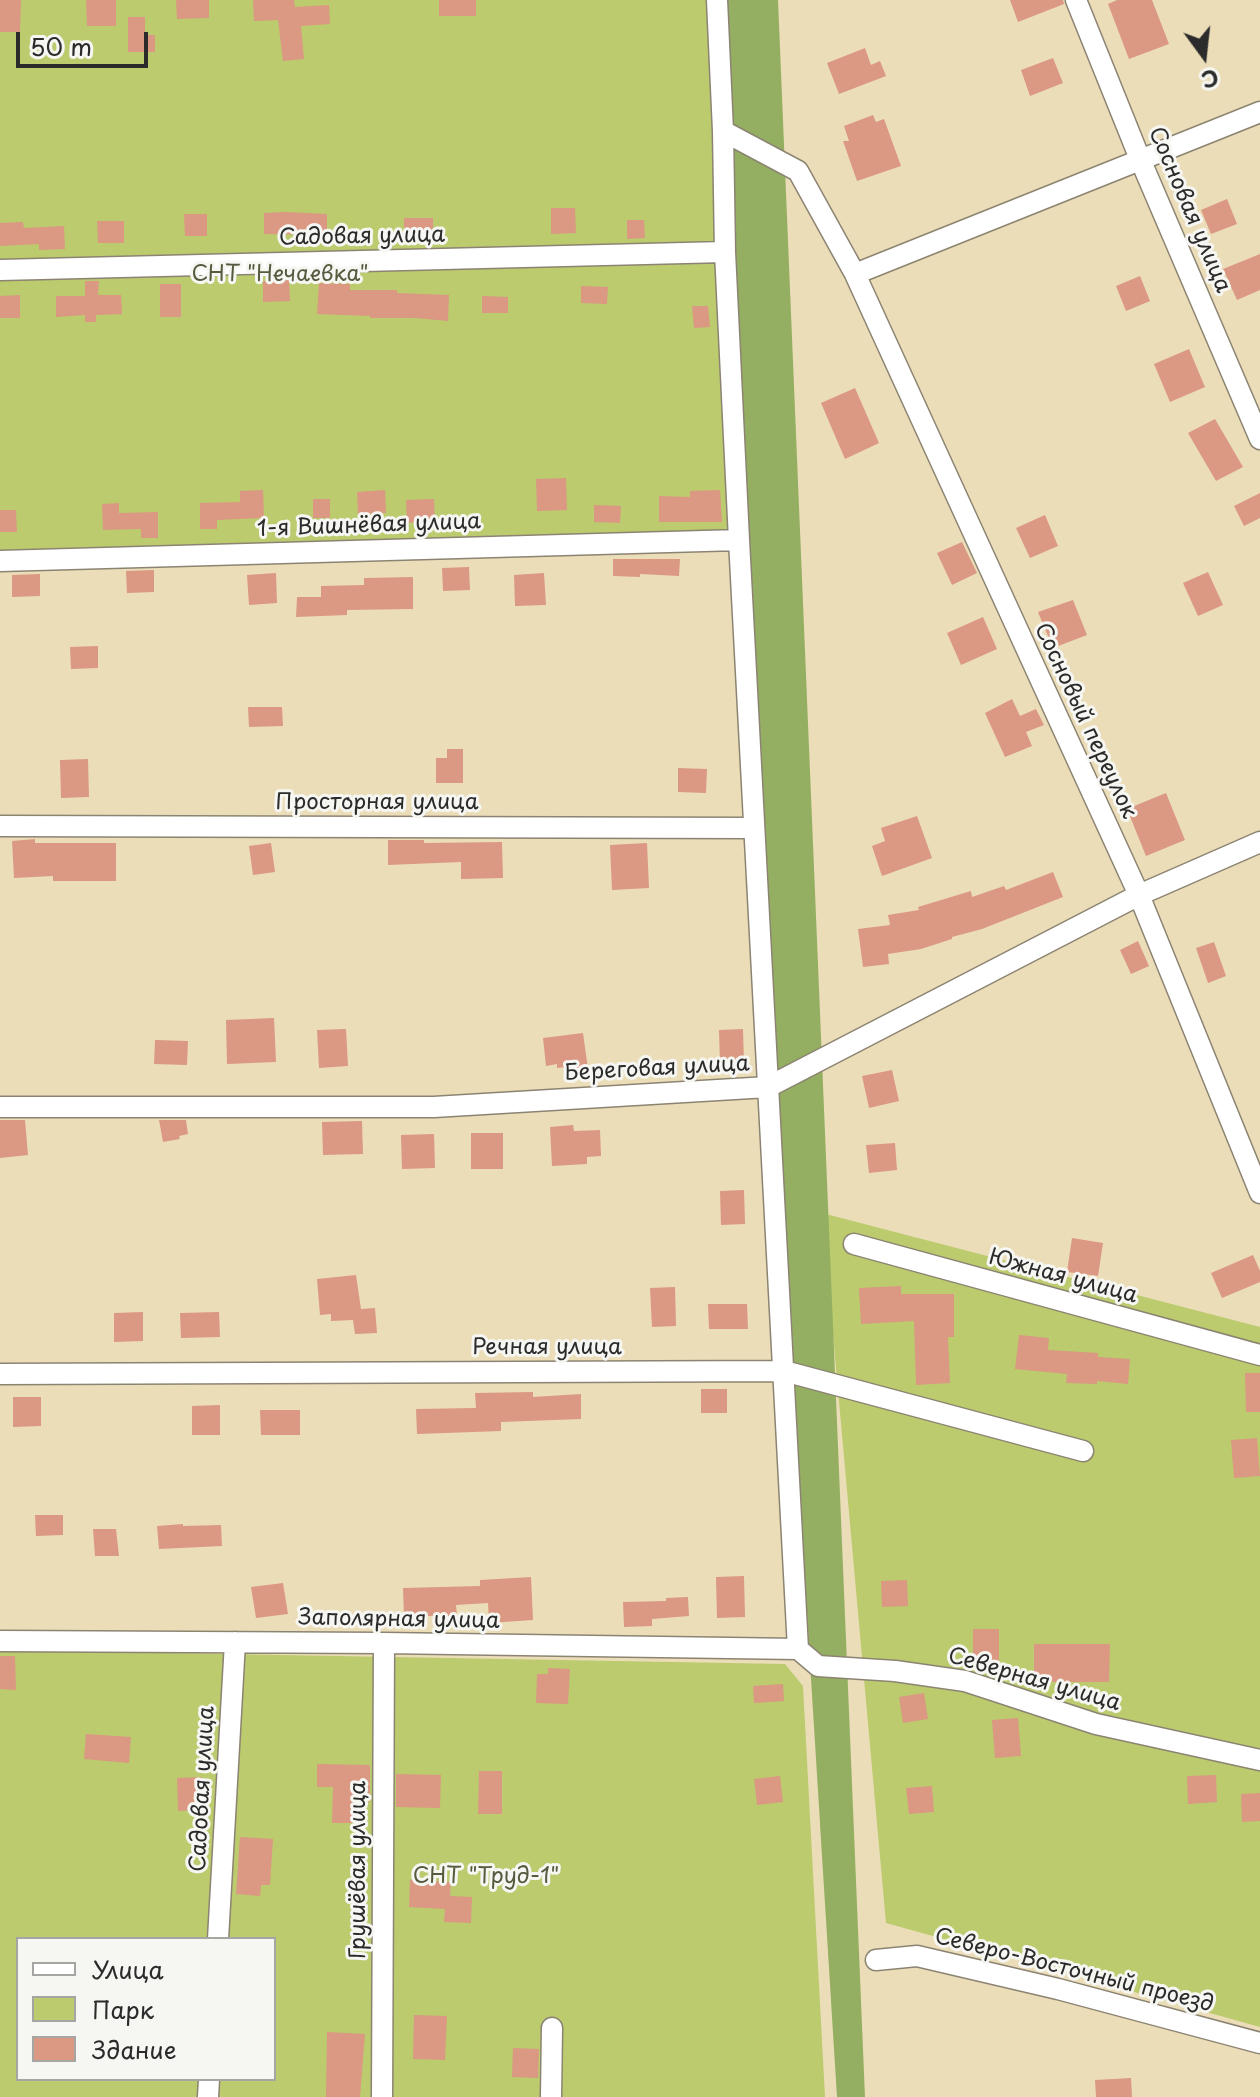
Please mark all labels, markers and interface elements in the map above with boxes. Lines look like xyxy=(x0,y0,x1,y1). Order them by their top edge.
scale bar xyxy=(20,16,152,66)
north arrow xyxy=(1164,16,1244,96)
text: 50 m xyxy=(30,28,92,64)
text: С xyxy=(1198,62,1223,98)
street label: Сосновая улица xyxy=(1142,123,1236,297)
street label: Садовая улица xyxy=(279,222,445,252)
park label: СНТ "Нечаевка" xyxy=(191,262,369,288)
street label: 1-я Вишнёвая улица xyxy=(257,509,481,543)
street label: Сосновый переулок xyxy=(1028,619,1142,823)
street label: Просторная улица xyxy=(276,790,478,816)
street label: Береговая улица xyxy=(564,1051,750,1087)
street label: Южная улица xyxy=(986,1245,1140,1309)
street label: Речная улица xyxy=(472,1335,622,1361)
street label: Заполярная улица xyxy=(298,1605,500,1635)
street label: Северная улица xyxy=(945,1643,1123,1717)
street label: Садовая улица xyxy=(185,1705,221,1873)
street label: Грушёвая улица xyxy=(346,1781,372,1959)
park label: СНТ "Труд-1" xyxy=(413,1864,559,1890)
street label: Северо-Восточный проезд xyxy=(932,1924,1216,2018)
legend xyxy=(16,1937,276,2081)
text: Улица xyxy=(92,1951,164,1987)
text: Парк xyxy=(92,1991,154,2027)
text: Здание xyxy=(92,2031,177,2067)

